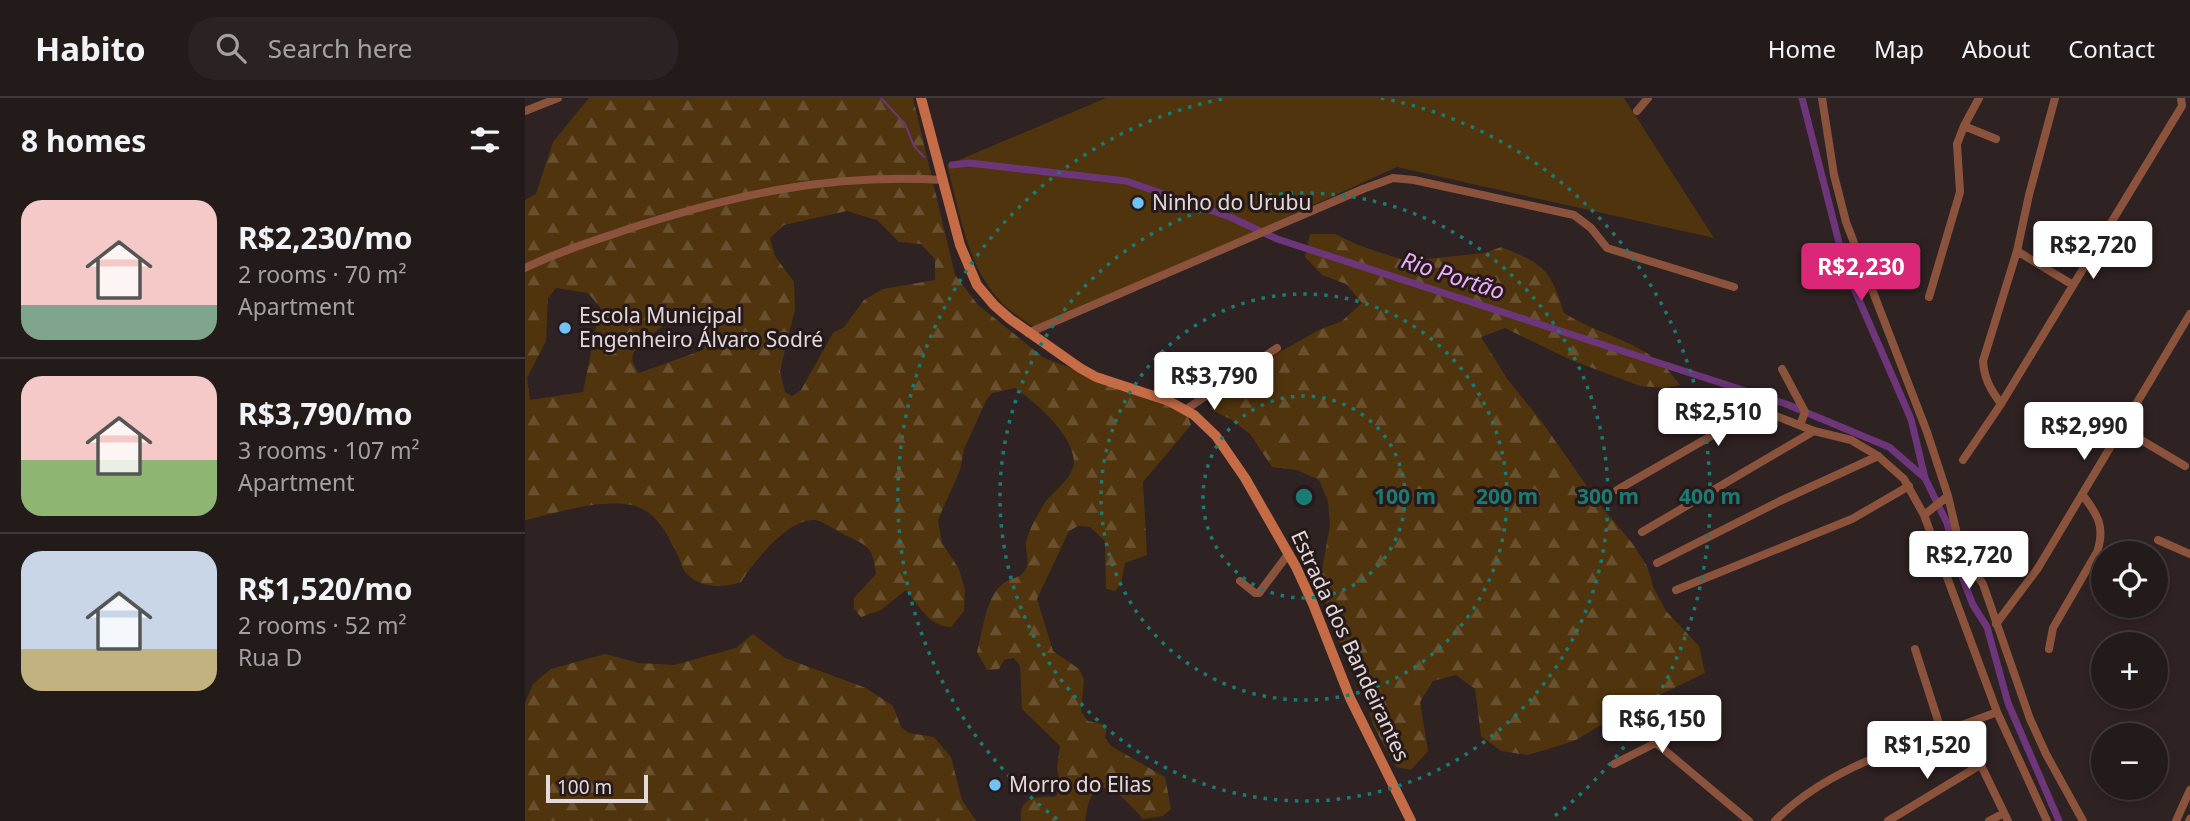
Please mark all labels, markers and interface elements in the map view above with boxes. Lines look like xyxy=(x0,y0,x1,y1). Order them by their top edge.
search box xyxy=(188,17,678,80)
text: Habito xyxy=(35,26,146,71)
icon: search xyxy=(212,29,250,67)
text: Search here xyxy=(268,30,412,66)
text: Home xyxy=(1768,32,1836,65)
text: Map xyxy=(1874,32,1924,65)
text: About xyxy=(1962,32,2030,65)
text: Contact xyxy=(2068,32,2155,65)
text: 8 homes xyxy=(21,120,146,161)
icon: filters xyxy=(466,121,504,159)
place label: Ninho do Urubu xyxy=(1152,188,1311,216)
marker: Ninho do Urubu xyxy=(1130,195,1146,211)
text: R$2,230/mo xyxy=(238,217,412,258)
pin: R$2,720 xyxy=(2028,222,2158,281)
icon: home xyxy=(77,228,161,312)
text: R$2,720 xyxy=(2049,228,2137,260)
water label: Rio Portão xyxy=(1398,243,1509,307)
pin: R$2,230 xyxy=(1796,244,1926,303)
text: R$2,230 xyxy=(1817,250,1905,282)
text: 2 rooms · 70 m² xyxy=(238,258,407,290)
text: Apartment xyxy=(238,290,355,322)
place label: Escola Municipal Engenheiro Álvaro Sodré xyxy=(579,301,823,353)
marker: Escola Municipal Engenheiro Álvaro Sodré xyxy=(557,320,573,336)
pin: R$3,790 xyxy=(1149,352,1279,412)
text: R$3,790 xyxy=(1170,359,1258,391)
pin: R$2,510 xyxy=(1653,388,1783,448)
text: R$3,790/mo xyxy=(238,393,412,434)
text: R$2,510 xyxy=(1674,395,1762,427)
pin: R$2,990 xyxy=(2019,402,2149,462)
icon: home xyxy=(77,404,161,488)
text: R$2,990 xyxy=(2040,409,2128,441)
text: 3 rooms · 107 m² xyxy=(238,434,420,466)
text: Apartment xyxy=(238,466,355,498)
text: 100 m xyxy=(1374,482,1436,510)
text: 200 m xyxy=(1476,482,1538,510)
text: 300 m xyxy=(1577,482,1639,510)
text: 400 m xyxy=(1679,482,1741,510)
centre of rings xyxy=(1292,485,1316,509)
street label: Estrada dos Bandeirantes xyxy=(1285,526,1417,766)
pin: R$2,720 xyxy=(1904,532,2034,591)
text: R$2,720 xyxy=(1925,538,2013,570)
map controls xyxy=(2091,541,2168,800)
button: locate xyxy=(2091,541,2168,618)
text: R$1,520/mo xyxy=(238,568,412,609)
icon: home xyxy=(77,579,161,663)
text: 2 rooms · 52 m² xyxy=(238,609,407,641)
button: + xyxy=(2091,632,2168,709)
text: Rua D xyxy=(238,641,302,673)
pin: R$6,150 xyxy=(1597,696,1727,755)
text: R$6,150 xyxy=(1618,702,1706,734)
pin: R$1,520 xyxy=(1862,722,1992,781)
button: − xyxy=(2091,723,2168,800)
text: R$1,520 xyxy=(1883,728,1971,760)
place label: Morro do Elias xyxy=(1009,770,1151,798)
scale bar xyxy=(546,772,647,804)
text: 100 m xyxy=(557,774,612,800)
marker: Morro do Elias xyxy=(987,777,1003,793)

